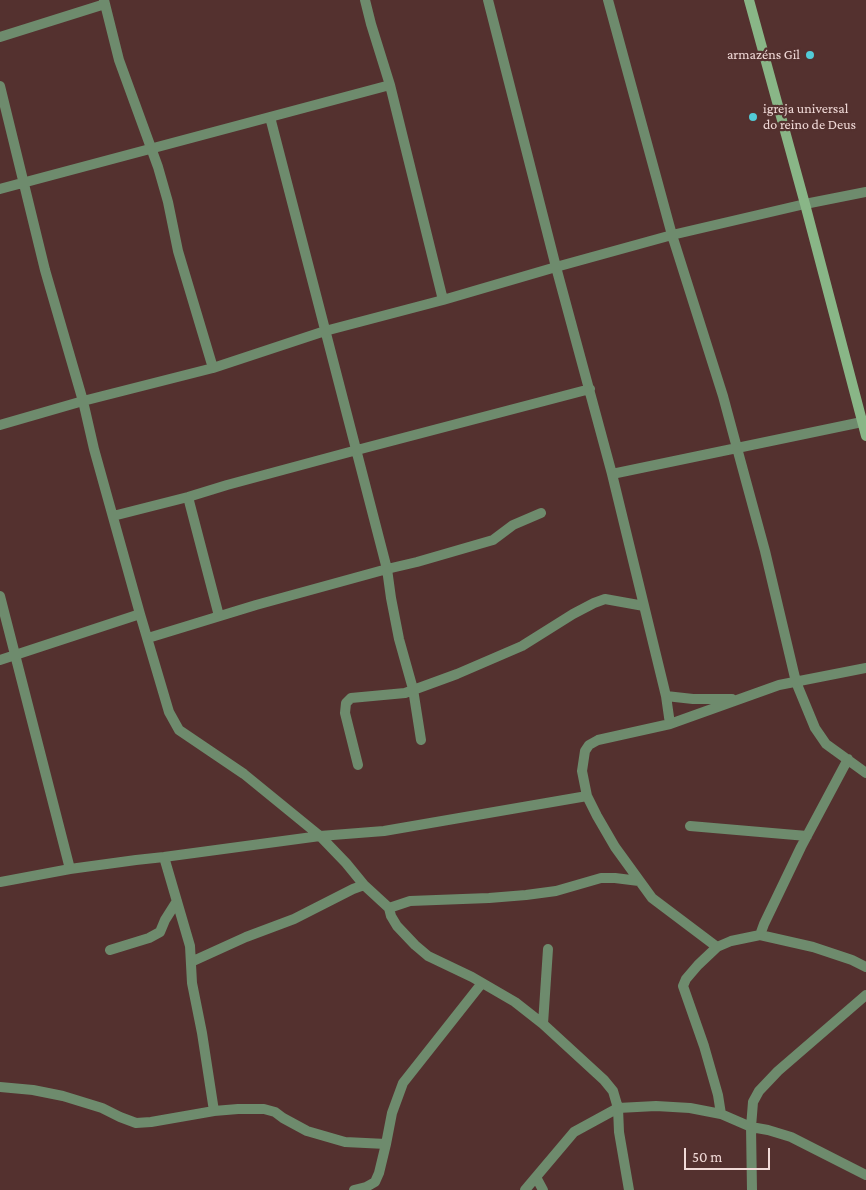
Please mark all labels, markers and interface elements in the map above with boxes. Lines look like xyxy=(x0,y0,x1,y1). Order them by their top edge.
place label: armazéns Gil xyxy=(727,47,800,63)
marker: armazéns Gil xyxy=(804,49,816,61)
place label: igreja universal do reino de Deus xyxy=(763,101,856,134)
marker: igreja universal do reino de Deus xyxy=(747,111,759,123)
scale bar xyxy=(686,1138,772,1170)
text: 50 m xyxy=(692,1149,722,1165)

